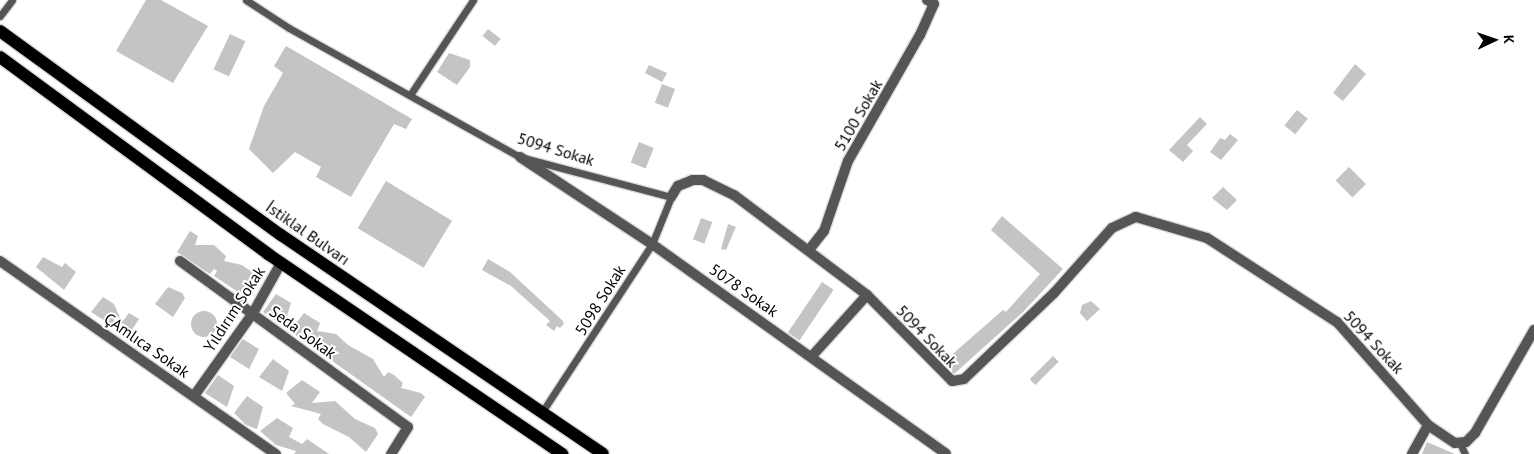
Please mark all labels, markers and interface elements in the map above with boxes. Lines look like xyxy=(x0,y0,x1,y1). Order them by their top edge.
north arrow xyxy=(1469,15,1519,65)
text: K xyxy=(1500,34,1518,44)
street label: 5100 Sokak xyxy=(830,76,886,154)
street label: 5094 Sokak xyxy=(515,128,597,170)
street label: İstiklal Bulvarı xyxy=(262,197,354,269)
street label: 5078 Sokak xyxy=(706,259,782,321)
street label: 5098 Sokak xyxy=(571,261,629,339)
street label: Yıldırım Sokak xyxy=(199,263,269,355)
street label: Seda Sokak xyxy=(266,301,340,363)
street label: 5094 Sokak xyxy=(892,301,962,371)
street label: 5094 Sokak xyxy=(1340,306,1408,378)
street label: ÇAmlıca Sokak xyxy=(101,309,193,381)

